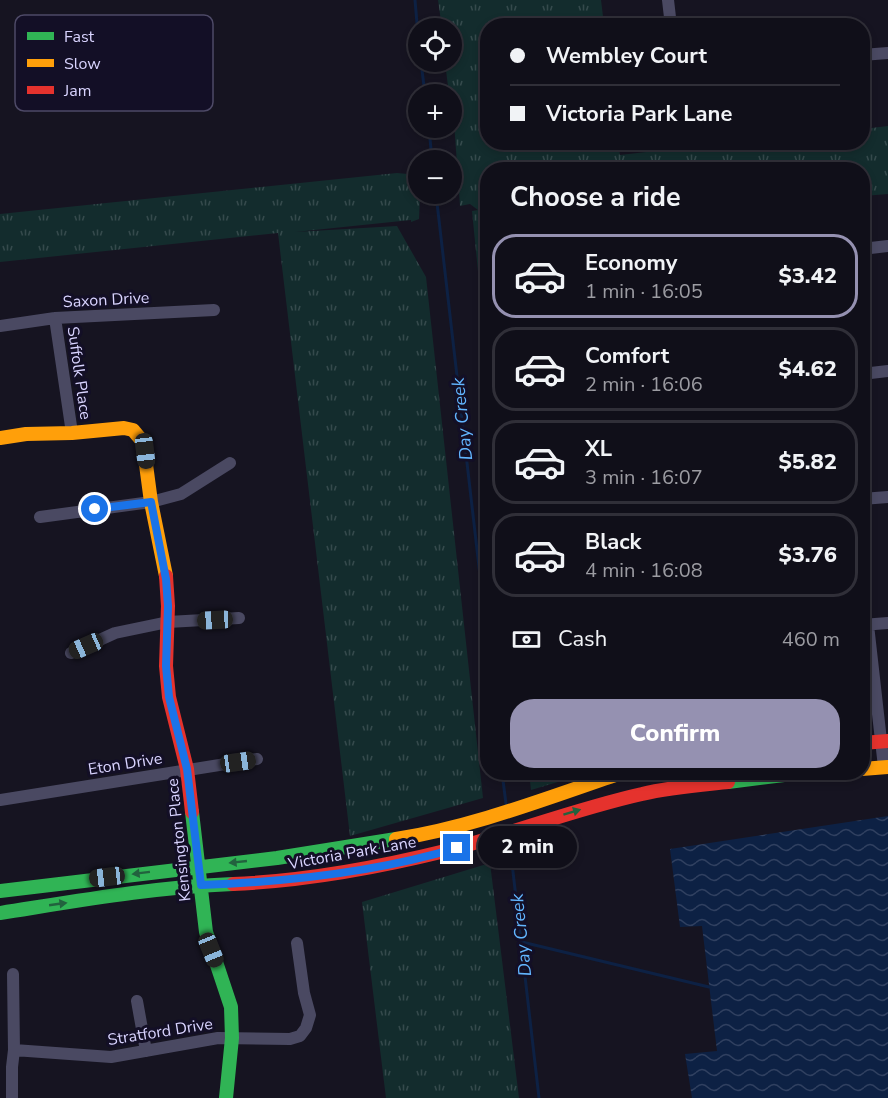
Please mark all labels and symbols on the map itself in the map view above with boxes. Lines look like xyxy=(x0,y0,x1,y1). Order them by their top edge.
legend xyxy=(15,15,213,111)
text: Fast xyxy=(64,26,95,48)
text: Slow xyxy=(64,53,101,75)
text: Jam xyxy=(63,80,91,102)
street label: Saxon Drive xyxy=(62,287,150,313)
street label: Suffolk Place xyxy=(62,325,96,421)
water label: Day Creek xyxy=(446,375,478,462)
car xyxy=(134,432,156,470)
route start xyxy=(81,495,108,522)
car xyxy=(197,610,233,630)
car xyxy=(66,630,106,662)
street label: Eton Drive xyxy=(86,747,164,781)
car xyxy=(219,751,257,773)
street label: Kensington Place xyxy=(162,777,196,903)
one-way arrow xyxy=(563,807,581,816)
callout: 2 min xyxy=(478,827,577,869)
street label: Victoria Park Lane xyxy=(286,831,418,875)
route end xyxy=(443,834,470,861)
one-way arrow xyxy=(228,857,247,867)
car xyxy=(88,866,126,888)
one-way arrow xyxy=(131,868,150,877)
water label: Day Creek xyxy=(505,891,537,978)
one-way arrow xyxy=(48,900,67,909)
car xyxy=(196,930,226,970)
street label: Stratford Drive xyxy=(106,1013,214,1051)

